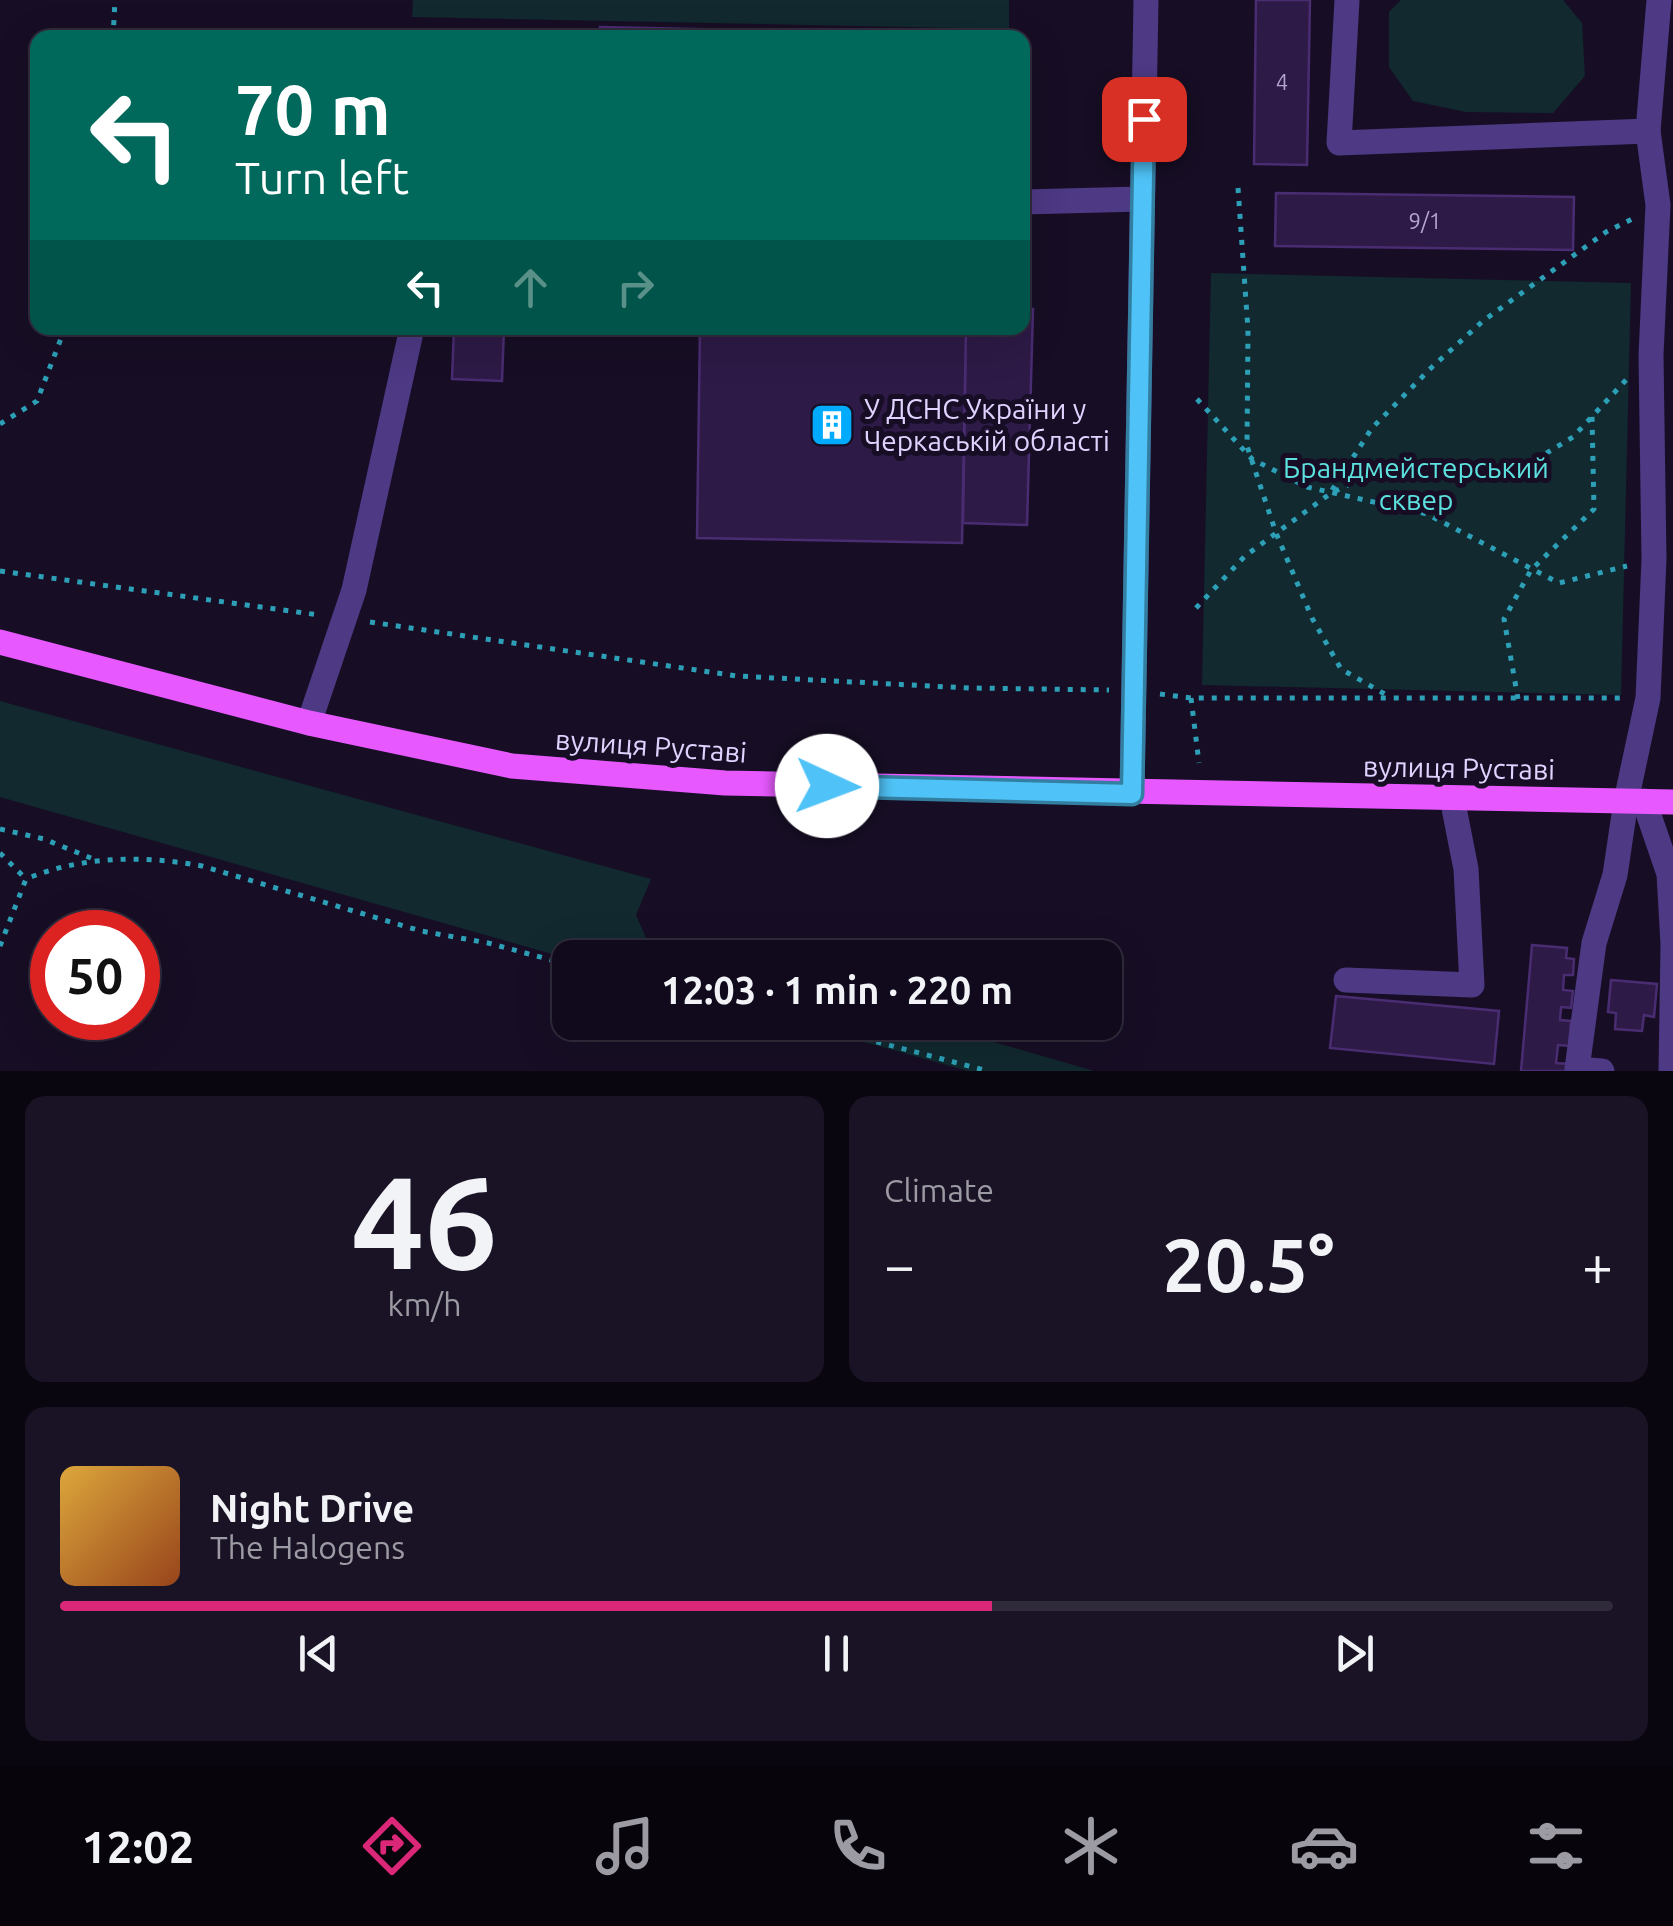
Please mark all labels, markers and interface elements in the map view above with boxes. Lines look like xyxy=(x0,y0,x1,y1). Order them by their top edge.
house number: 4 xyxy=(1276,69,1288,94)
icon: left xyxy=(70,70,200,200)
text: 70 m xyxy=(235,70,391,148)
pin xyxy=(1102,77,1187,162)
icon: arrive xyxy=(1117,92,1172,147)
text: Turn left xyxy=(235,152,409,203)
house number: 9/1 xyxy=(1409,208,1441,233)
icon: left xyxy=(398,260,453,315)
icon: ahead xyxy=(503,260,558,315)
icon: right xyxy=(608,260,663,315)
place label: У ДСНС України у Черкаській області xyxy=(864,393,1110,456)
building icon: У ДСНС України у Черкаській області xyxy=(809,402,855,448)
park label: Брандмейстерський сквер xyxy=(1283,452,1549,515)
street label: вулиця Руставі xyxy=(554,723,748,768)
position arrow xyxy=(775,734,879,838)
street label: вулиця Руставі xyxy=(1363,750,1555,785)
speed limit sign: 50 xyxy=(30,910,160,1040)
text: 12:03 · 1 min · 220 m xyxy=(661,969,1013,1011)
text: 46 xyxy=(351,1148,498,1294)
text: Climate xyxy=(884,1172,994,1208)
text: 20.5° xyxy=(1163,1222,1334,1306)
text: − xyxy=(884,1234,915,1295)
text: + xyxy=(1582,1234,1613,1295)
text: km/h xyxy=(388,1286,461,1322)
text: Night Drive xyxy=(210,1487,414,1529)
text: The Halogens xyxy=(210,1529,405,1565)
icon: previous xyxy=(291,1626,346,1681)
icon: pause xyxy=(809,1626,864,1681)
icon: next xyxy=(1327,1626,1382,1681)
icon: directions xyxy=(357,1811,427,1881)
icon: music xyxy=(590,1811,660,1881)
icon: phone xyxy=(823,1811,893,1881)
icon: climate xyxy=(1056,1811,1126,1881)
icon: car xyxy=(1289,1811,1359,1881)
icon: filters xyxy=(1521,1811,1591,1881)
text: 12:02 xyxy=(81,1821,194,1872)

